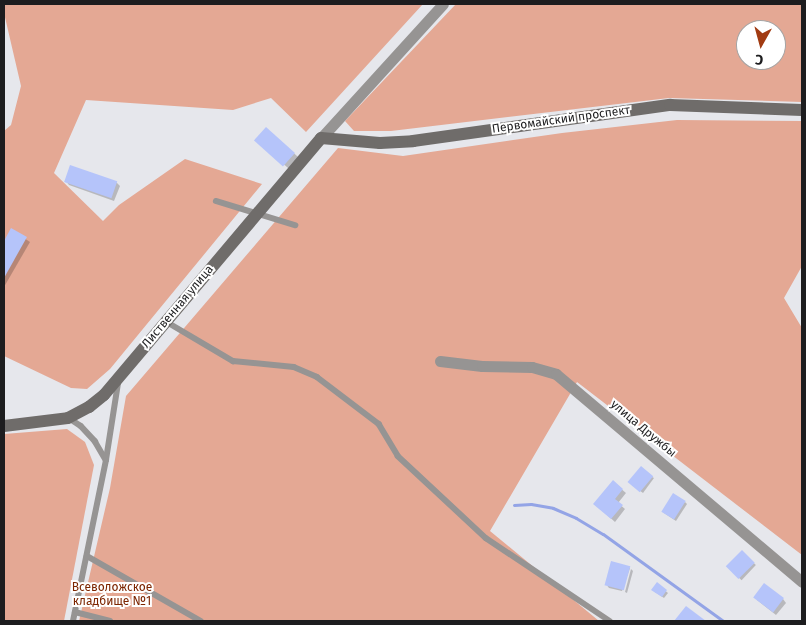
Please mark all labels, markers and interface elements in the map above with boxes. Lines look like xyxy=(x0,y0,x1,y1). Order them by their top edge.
north arrow xyxy=(736,20,786,70)
text: С xyxy=(754,50,764,68)
street label: Первомайский проспект xyxy=(491,103,631,137)
street label: Лиственная улица xyxy=(139,263,217,351)
street label: улица Дружбы xyxy=(607,397,679,461)
park label: Всеволожское кладбище №1 xyxy=(72,581,152,609)

